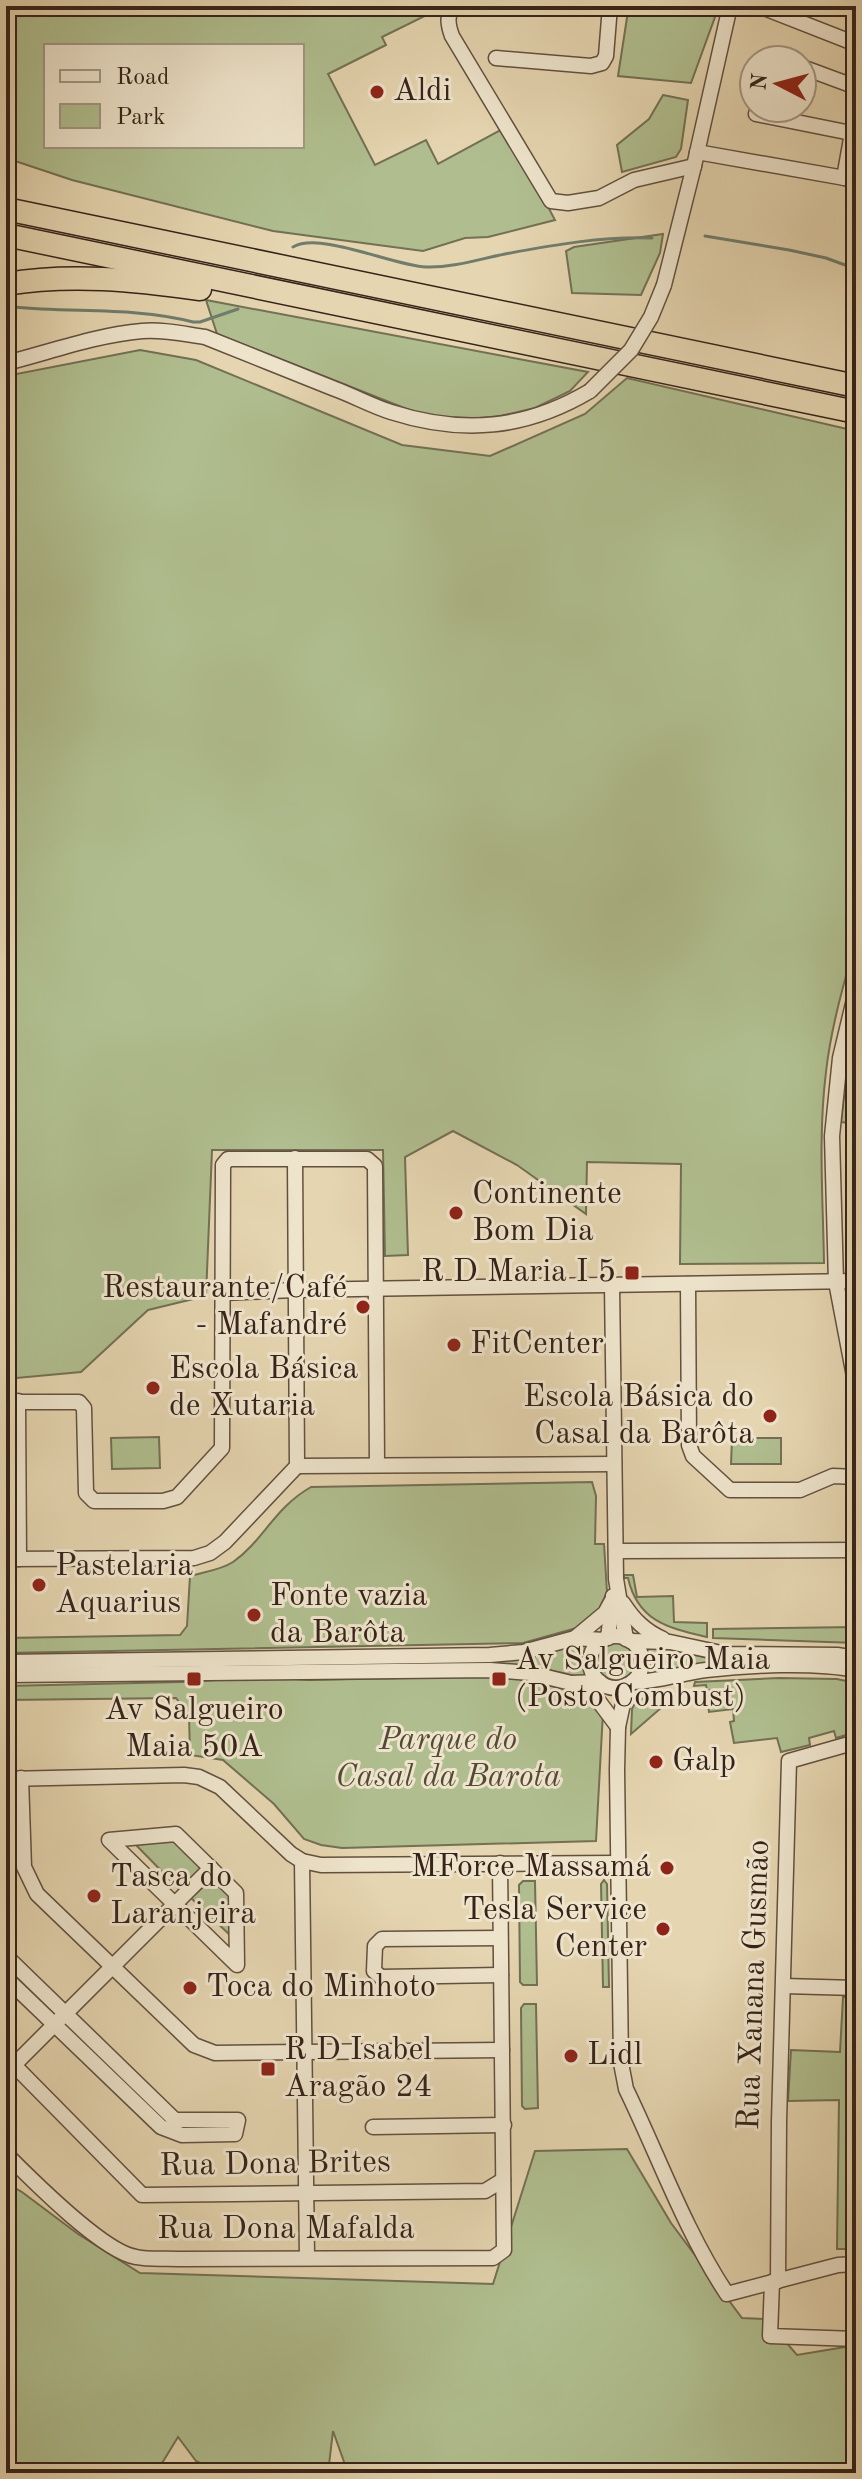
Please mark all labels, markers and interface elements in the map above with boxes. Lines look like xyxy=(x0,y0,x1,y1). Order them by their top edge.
legend xyxy=(44,44,304,148)
north arrow xyxy=(738,44,818,124)
text: Road xyxy=(116,66,169,90)
text: N xyxy=(748,72,772,92)
place label: Aldi xyxy=(393,76,451,108)
marker: Aldi xyxy=(368,83,386,101)
text: Park xyxy=(116,106,165,130)
place label: Continente Bom Dia xyxy=(472,1179,622,1248)
marker: Continente Bom Dia xyxy=(447,1204,465,1222)
place label: R D Maria I 5 xyxy=(421,1257,616,1289)
marker: R D Maria I 5 xyxy=(623,1264,641,1282)
place label: Restaurante/Café - Mafandré xyxy=(102,1273,347,1342)
marker: Restaurante/Café - Mafandré xyxy=(354,1298,372,1316)
place label: FitCenter xyxy=(470,1329,604,1361)
marker: FitCenter xyxy=(445,1336,463,1354)
place label: Escola Básica de Xutaria xyxy=(169,1354,359,1423)
marker: Escola Básica de Xutaria xyxy=(144,1379,162,1397)
place label: Escola Básica do Casal da Barôta xyxy=(523,1382,754,1451)
marker: Escola Básica do Casal da Barôta xyxy=(761,1407,779,1425)
place label: Pastelaria Aquarius xyxy=(55,1551,193,1620)
marker: Pastelaria Aquarius xyxy=(30,1576,48,1594)
place label: Fonte vazia da Barôta xyxy=(270,1581,428,1650)
marker: Fonte vazia da Barôta xyxy=(245,1606,263,1624)
place label: Av Salgueiro Maia (Posto Combust) xyxy=(515,1645,771,1714)
marker: Av Salgueiro Maia 50A xyxy=(185,1670,203,1688)
marker: Av Salgueiro Maia (Posto Combust) xyxy=(490,1670,508,1688)
place label: Av Salgueiro Maia 50A xyxy=(104,1695,284,1764)
park label: Parque do Casal da Barota xyxy=(335,1725,561,1794)
place label: Galp xyxy=(672,1746,736,1778)
marker: Galp xyxy=(647,1753,665,1771)
street label: Rua Xanana Gusmão xyxy=(734,1839,776,2131)
place label: MForce Massamá xyxy=(411,1852,651,1884)
marker: MForce Massamá xyxy=(658,1859,676,1877)
place label: Tasca do Laranjeira xyxy=(110,1862,256,1931)
marker: Tasca do Laranjeira xyxy=(85,1887,103,1905)
place label: Tesla Service Center xyxy=(462,1895,647,1964)
marker: Tesla Service Center xyxy=(654,1920,672,1938)
place label: Toca do Minhoto xyxy=(206,1972,436,2004)
marker: Toca do Minhoto xyxy=(181,1979,199,1997)
place label: R D Isabel Aragão 24 xyxy=(284,2035,432,2104)
place label: Lidl xyxy=(587,2040,642,2072)
marker: Lidl xyxy=(562,2047,580,2065)
marker: R D Isabel Aragão 24 xyxy=(259,2060,277,2078)
street label: Rua Dona Brites xyxy=(159,2147,391,2183)
street label: Rua Dona Mafalda xyxy=(157,2214,415,2246)

